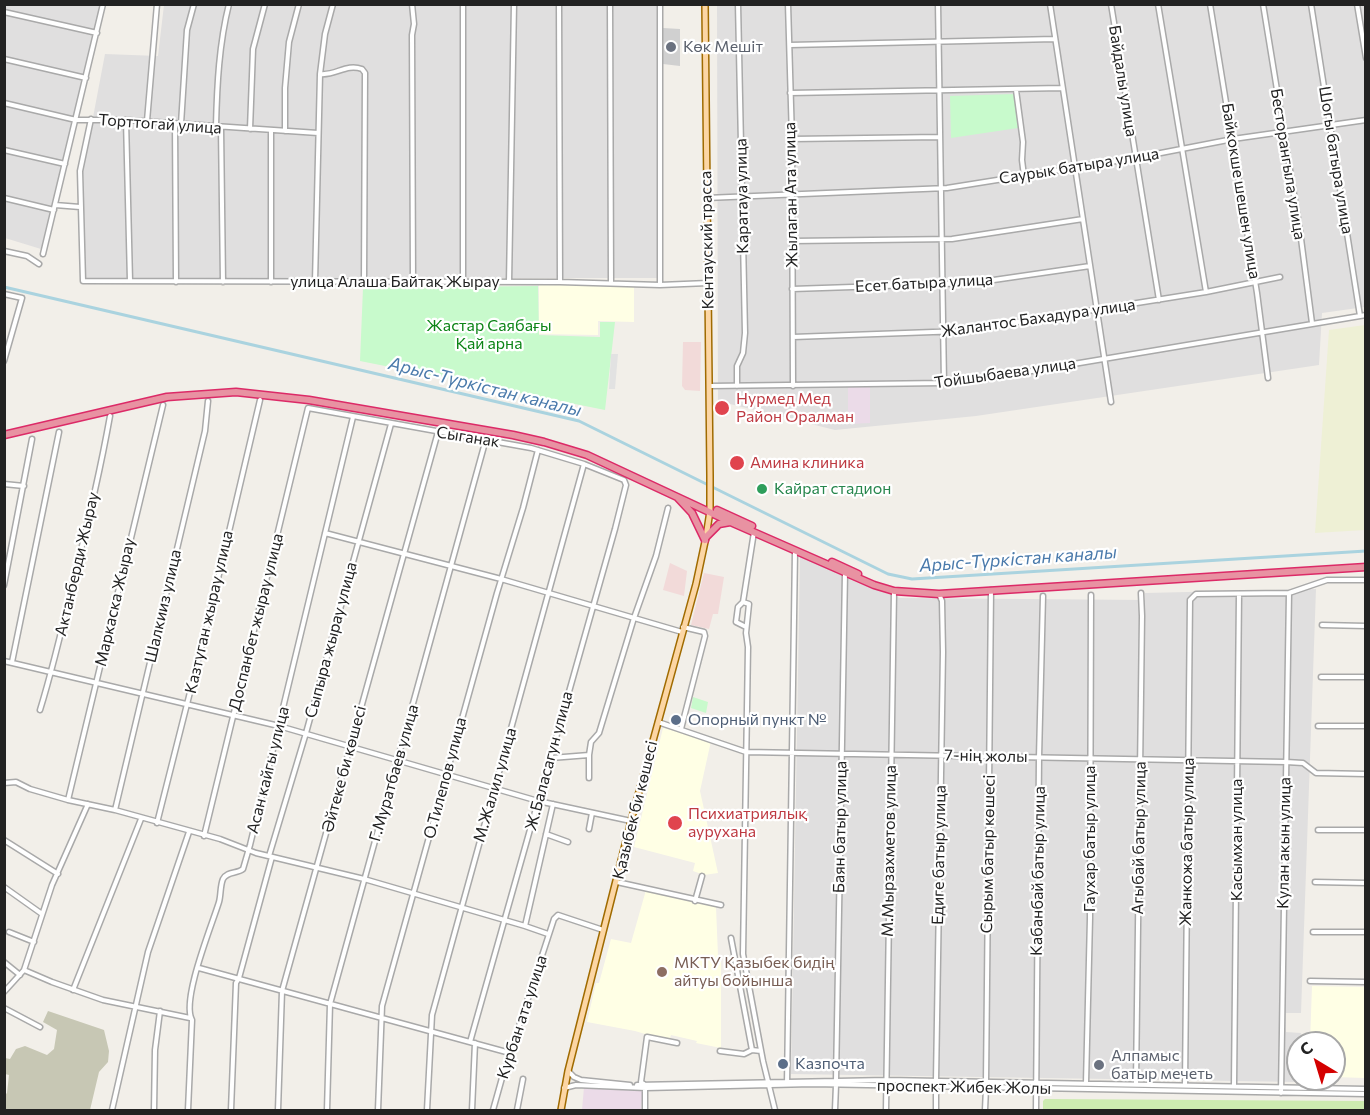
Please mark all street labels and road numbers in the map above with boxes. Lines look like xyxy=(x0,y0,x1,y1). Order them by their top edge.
street label: Байдалы улица xyxy=(1105,24,1141,138)
street label: Шогы батыра улица xyxy=(1315,85,1357,235)
street label: Бесторангыла улица xyxy=(1267,87,1309,241)
street label: Байкокше шешен улица xyxy=(1218,102,1264,280)
street label: Торттогай улица xyxy=(98,110,222,138)
street label: Жылаган Ата улица xyxy=(780,122,802,268)
street label: Каратауа улица xyxy=(731,138,753,254)
street label: Саурык батыра улица xyxy=(998,144,1160,188)
street label: Кентауский трасса xyxy=(696,171,718,309)
street label: Есет батыра улица xyxy=(855,270,993,296)
street label: улица Алаша Байтақ Жырау xyxy=(290,272,500,292)
street label: Жалантос Бахадура улица xyxy=(939,295,1137,341)
street label: Тойшыбаева улица xyxy=(933,354,1077,392)
street label: Сыганак xyxy=(435,423,501,451)
street label: Актанберди Жырау xyxy=(51,490,103,638)
street label: Казтуган жырау улица xyxy=(181,529,237,695)
street label: Доспанбет жырау улица xyxy=(225,531,287,713)
street label: Маркаска Жырау xyxy=(91,536,139,668)
street label: Шалкииз улица xyxy=(141,547,185,665)
street label: Сыпыра жырау улица xyxy=(301,560,361,720)
street label: Ж.Баласагун улица xyxy=(521,689,577,833)
street label: Г.Муратбаев улица xyxy=(365,702,423,844)
street label: Әйтеке би көшесі xyxy=(318,703,370,835)
street label: Асан кайгы улица xyxy=(243,704,293,836)
street label: О.Тилепов улица xyxy=(420,715,470,841)
street label: М.Жалил улица xyxy=(469,725,521,845)
street label: Қазыбек би көшесі xyxy=(608,739,662,881)
street label: 7-нің жолы xyxy=(944,746,1028,766)
street label: Жанкожа батыр улица xyxy=(1176,758,1198,926)
street label: Баян батыр улица xyxy=(829,761,851,893)
street label: Агыбай батыр улица xyxy=(1128,761,1150,915)
street label: М.Мырзахметов улица xyxy=(878,765,900,937)
street label: Гаухар батыр улица xyxy=(1080,766,1100,912)
street label: Сырым батыр көшесі xyxy=(977,774,999,934)
street label: Кулан акын улица xyxy=(1273,777,1295,909)
street label: Касымхан улица xyxy=(1227,779,1247,901)
street label: Едиге батыр улица xyxy=(928,785,950,925)
street label: Кабанбай батыр улица xyxy=(1027,786,1049,956)
street label: Курбан ата улица xyxy=(493,953,551,1081)
street label: проспект Жибек Жолы xyxy=(877,1076,1051,1098)

